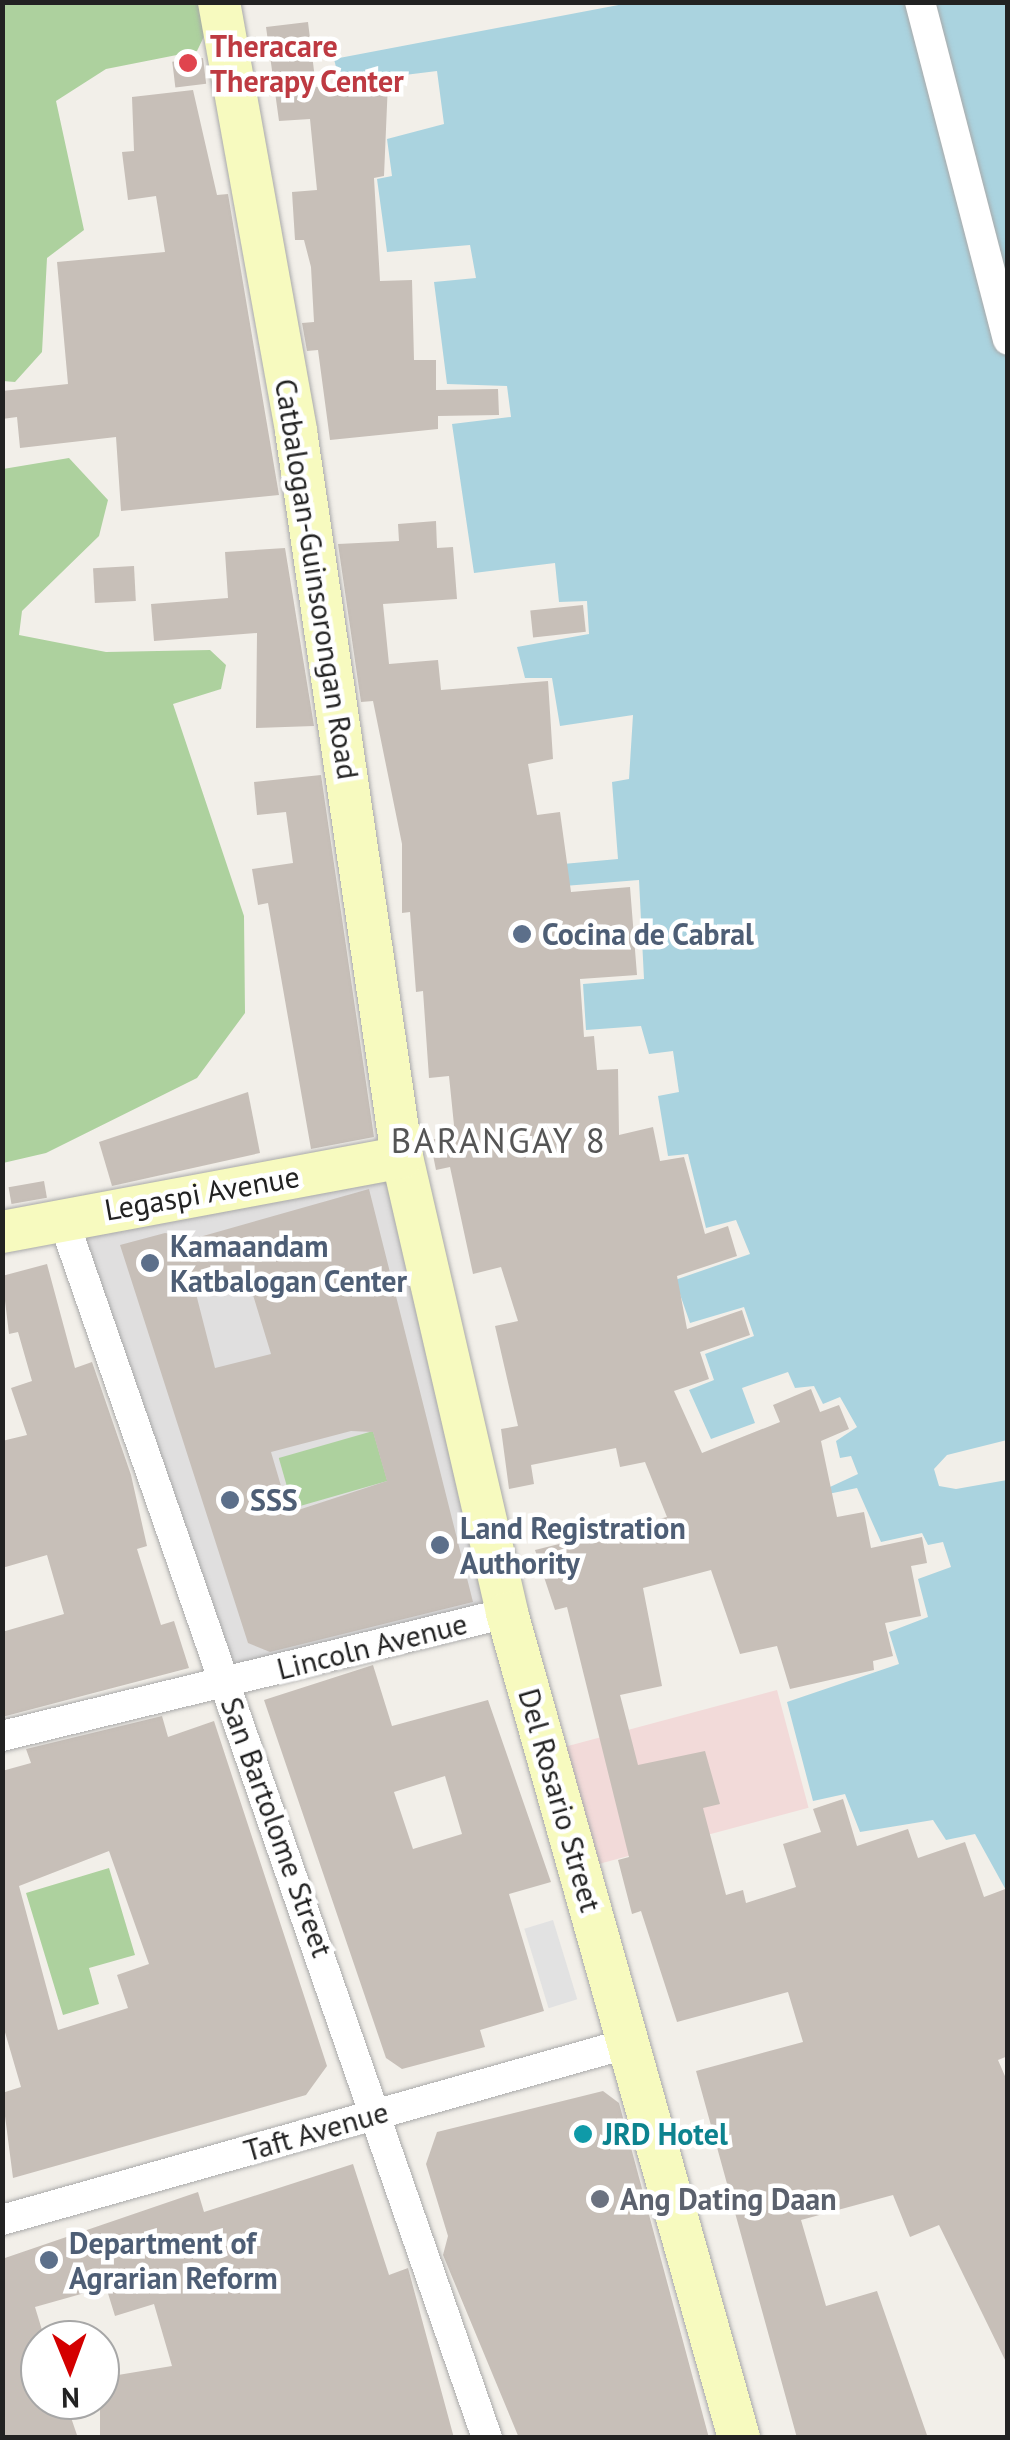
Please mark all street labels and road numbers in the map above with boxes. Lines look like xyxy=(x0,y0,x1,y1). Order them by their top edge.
street label: Catbalogan-Guinsorongan Road xyxy=(268,376,366,782)
street label: Legaspi Avenue xyxy=(101,1158,303,1228)
street label: Lincoln Avenue xyxy=(273,1605,471,1687)
street label: Del Rosario Street xyxy=(511,1684,609,1916)
street label: San Bartolome Street xyxy=(213,1692,341,1962)
street label: Taft Avenue xyxy=(239,2093,393,2169)

